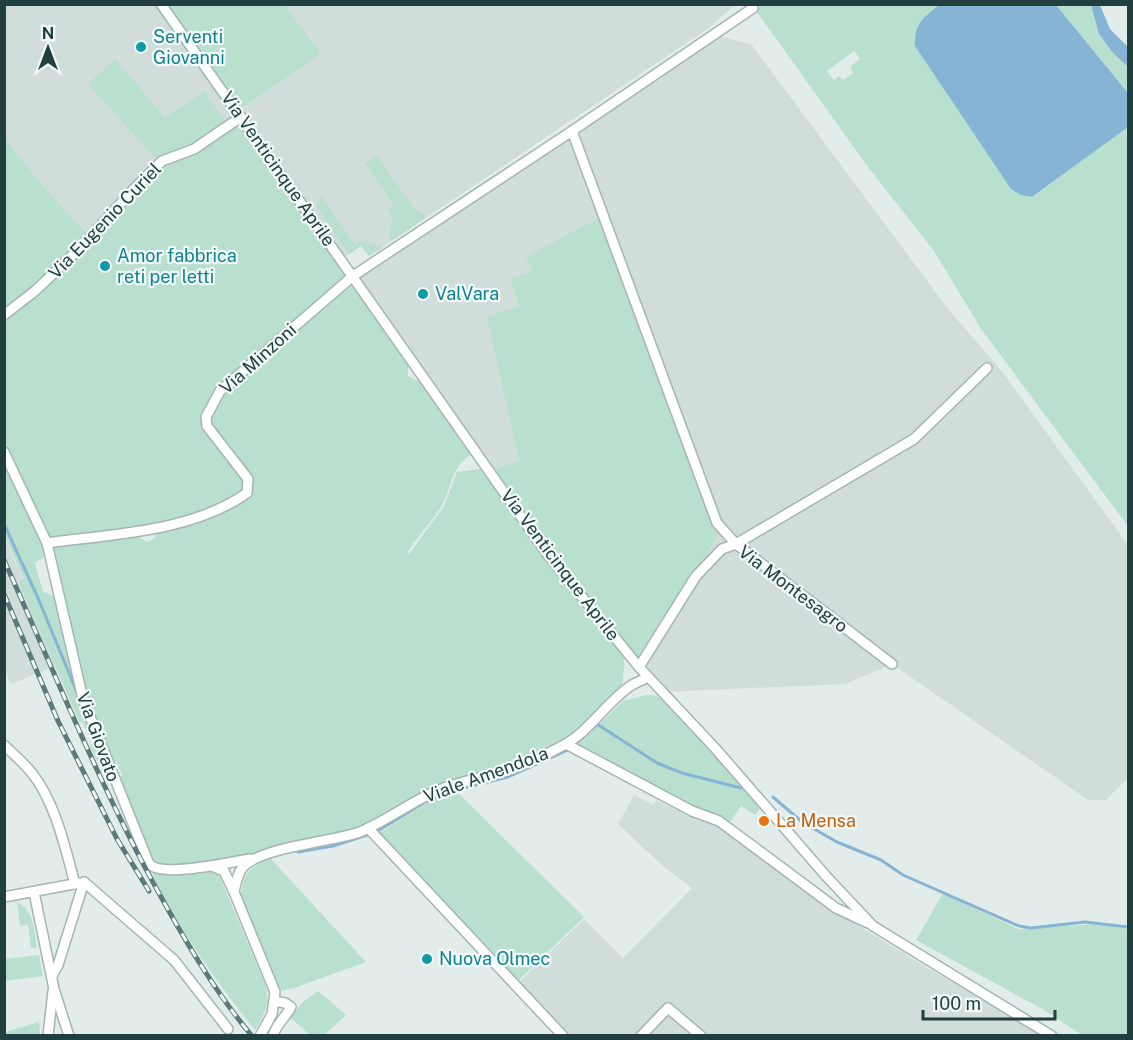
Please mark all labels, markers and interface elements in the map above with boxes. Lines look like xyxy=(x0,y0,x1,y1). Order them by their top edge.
north arrow xyxy=(18,18,78,78)
text: N xyxy=(42,24,54,43)
place label: Serventi Giovanni xyxy=(153,26,225,68)
marker: Serventi Giovanni xyxy=(134,40,148,54)
street label: Via Venticinque Aprile xyxy=(217,87,340,250)
street label: Via Eugenio Curiel xyxy=(44,158,165,283)
place label: Amor fabbrica reti per letti xyxy=(117,245,237,287)
marker: Amor fabbrica reti per letti xyxy=(98,259,112,273)
place label: ValVara xyxy=(435,283,499,304)
marker: ValVara xyxy=(416,287,430,301)
street label: Via Minzoni xyxy=(215,319,300,398)
street label: Via Venticinque Aprile xyxy=(497,485,624,644)
street label: Via Montesagro xyxy=(735,541,852,636)
street label: Via Giovato xyxy=(73,689,124,785)
street label: Viale Amendola xyxy=(421,742,551,807)
place label: La Mensa xyxy=(776,810,856,831)
marker: La Mensa xyxy=(757,814,771,828)
place label: Nuova Olmec xyxy=(439,948,550,969)
marker: Nuova Olmec xyxy=(420,952,434,966)
scale bar xyxy=(923,983,1055,1021)
text: 100 m xyxy=(932,993,981,1014)

